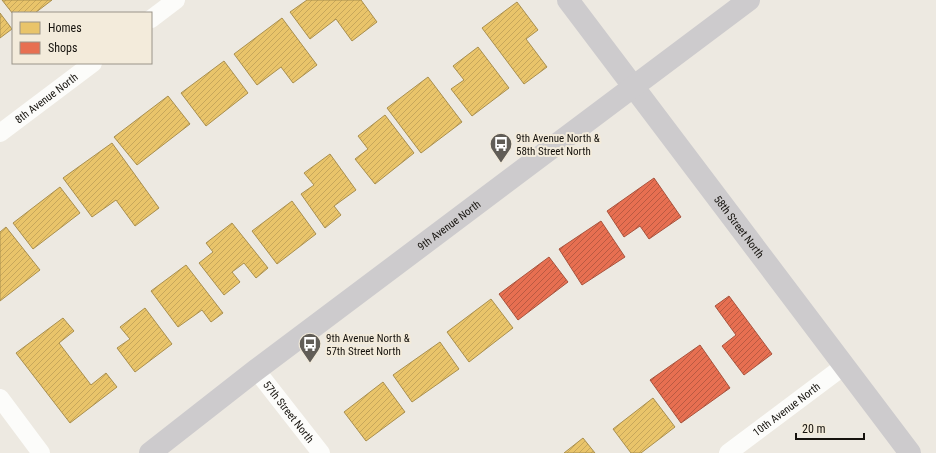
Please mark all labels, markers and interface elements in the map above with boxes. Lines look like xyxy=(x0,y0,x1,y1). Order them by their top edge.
legend xyxy=(12,12,152,64)
text: Homes xyxy=(48,21,82,35)
text: Shops xyxy=(48,41,77,55)
street label: 8th Avenue North xyxy=(13,71,81,126)
bus stop icon: 9th Avenue North & 58th Street North xyxy=(488,131,514,164)
place label: 9th Avenue North & 58th Street North xyxy=(516,132,600,158)
street label: 58th Street North xyxy=(711,193,766,261)
street label: 9th Avenue North xyxy=(415,198,483,253)
bus stop icon: 9th Avenue North & 57th Street North xyxy=(297,331,323,364)
place label: 9th Avenue North & 57th Street North xyxy=(326,332,410,358)
street label: 57th Street North xyxy=(260,379,316,446)
street label: 10th Avenue North xyxy=(750,380,823,439)
scale bar xyxy=(796,415,864,441)
text: 20 m xyxy=(802,422,826,436)

